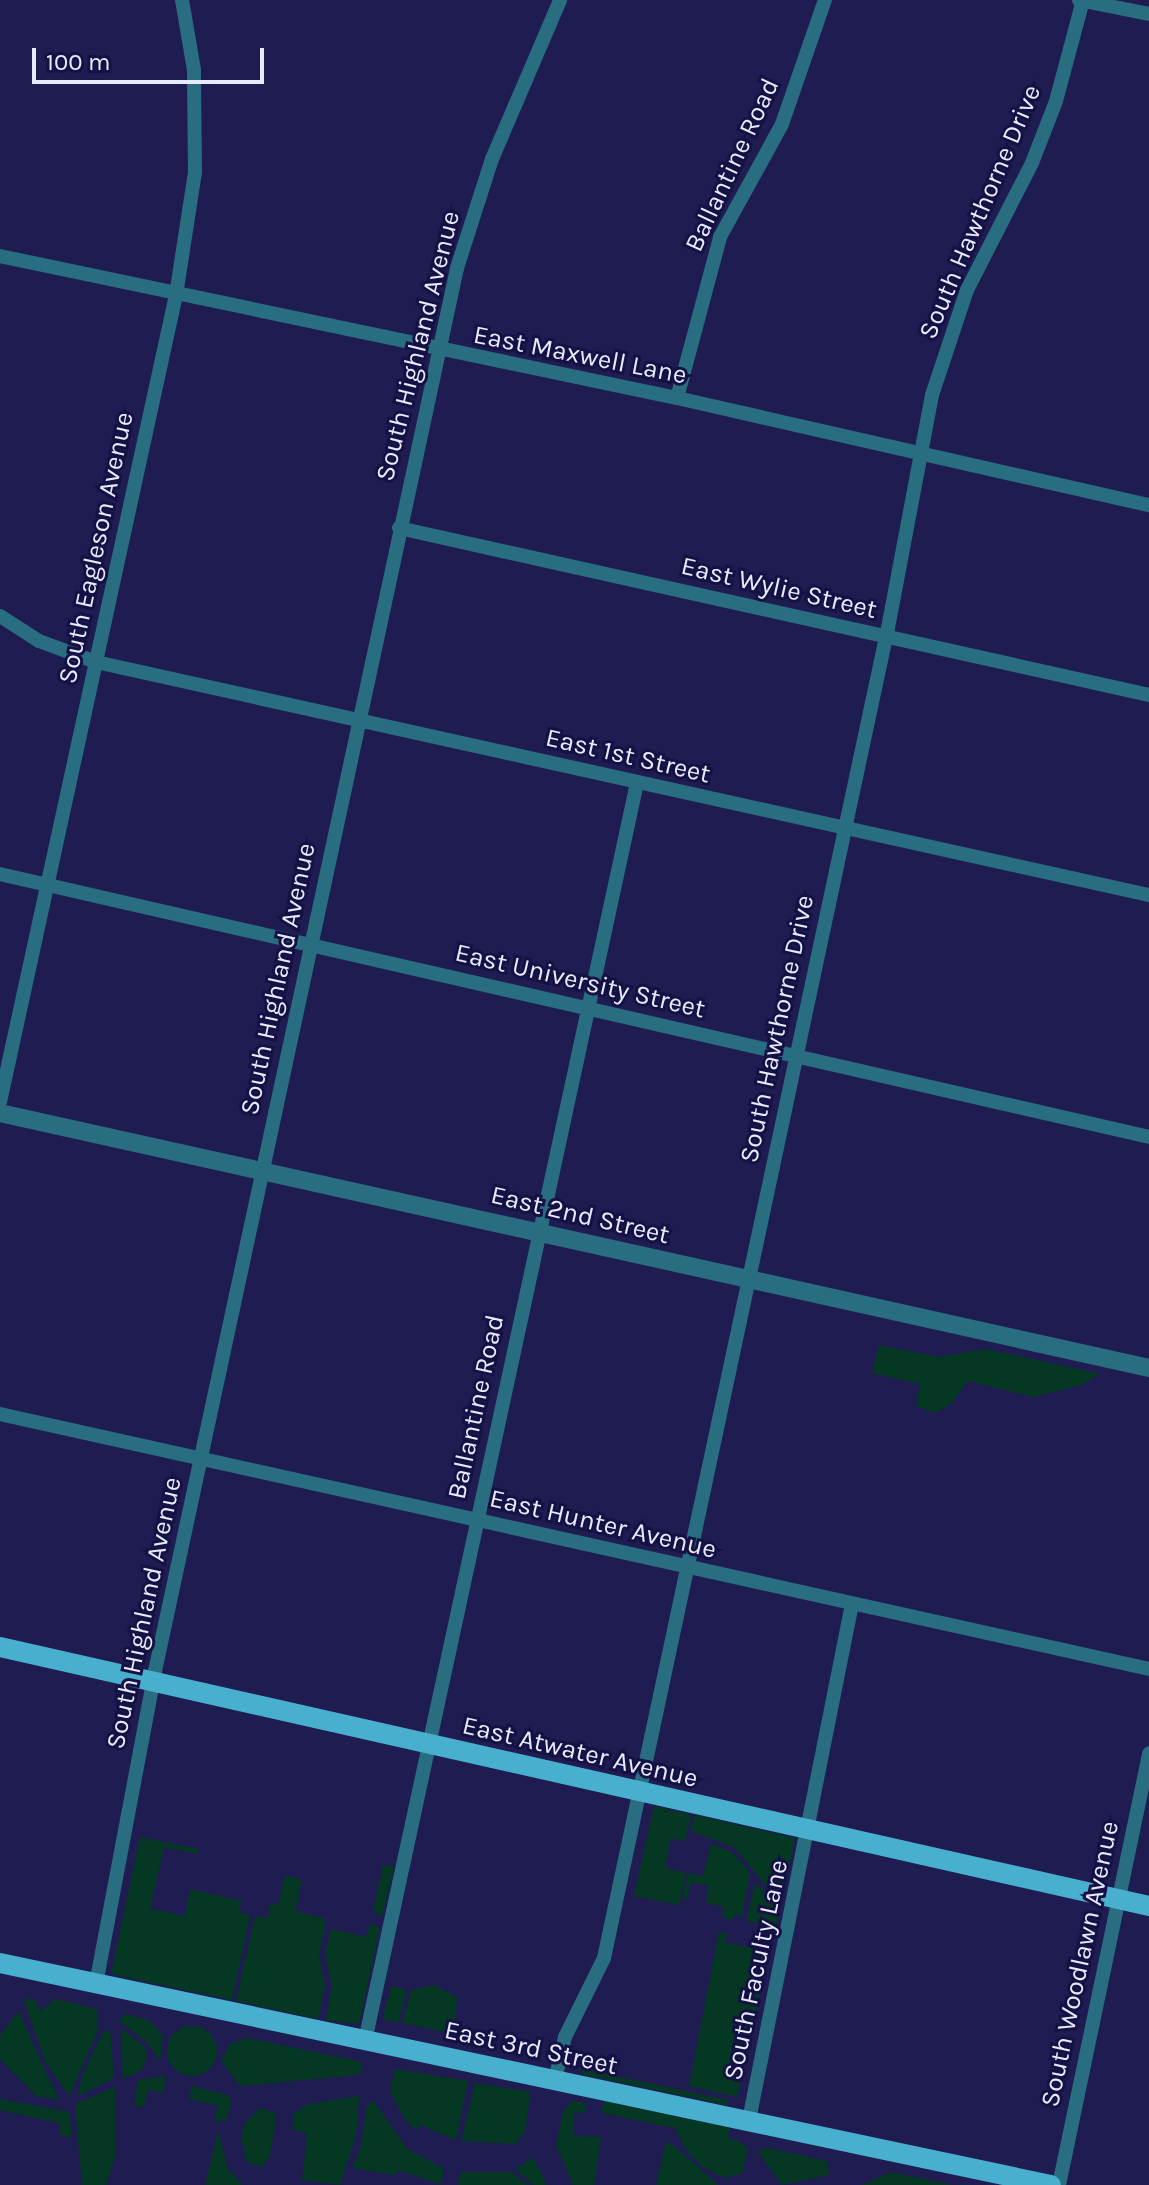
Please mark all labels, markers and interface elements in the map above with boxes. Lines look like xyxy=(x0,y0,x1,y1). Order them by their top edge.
scale bar xyxy=(36,32,268,82)
text: 100 m xyxy=(46,48,111,76)
street label: Ballantine Road xyxy=(678,73,786,257)
street label: South Hawthorne Drive xyxy=(912,80,1048,344)
street label: South Highland Avenue xyxy=(369,208,467,484)
street label: East Maxwell Lane xyxy=(471,319,689,391)
street label: South Eagleson Avenue xyxy=(52,409,140,687)
street label: East Wylie Street xyxy=(678,550,880,626)
street label: East 1st Street xyxy=(543,722,713,790)
street label: South Highland Avenue xyxy=(234,840,322,1118)
street label: South Hawthorne Drive xyxy=(733,892,821,1166)
street label: East University Street xyxy=(452,937,708,1025)
street label: East 2nd Street xyxy=(488,1179,672,1251)
street label: Ballantine Road xyxy=(441,1312,511,1502)
street label: South Highland Avenue xyxy=(100,1474,188,1752)
street label: East Hunter Avenue xyxy=(487,1483,719,1565)
street label: East Atwater Avenue xyxy=(459,1710,701,1794)
street label: South Woodlawn Avenue xyxy=(1034,1818,1126,2110)
street label: South Faculty Lane xyxy=(717,1857,795,2083)
street label: East 3rd Street xyxy=(442,2014,620,2082)

